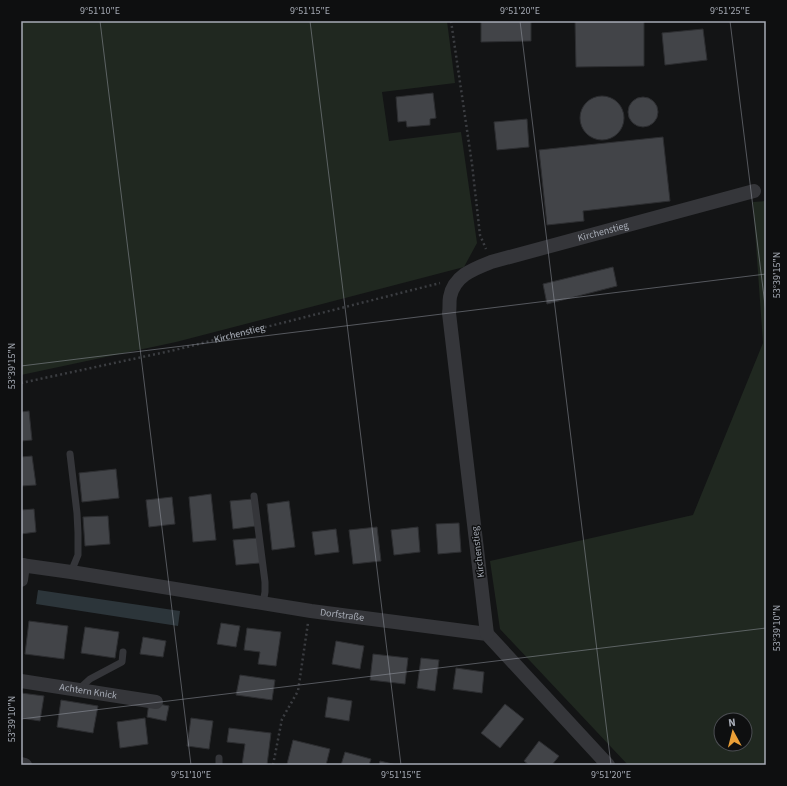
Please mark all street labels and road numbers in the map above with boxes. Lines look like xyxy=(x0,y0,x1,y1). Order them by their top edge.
street label: Kirchenstieg xyxy=(576,218,630,245)
street label: Kirchenstieg xyxy=(213,321,266,347)
street label: Kirchenstieg xyxy=(468,525,488,579)
street label: Dorfstraße xyxy=(319,605,365,625)
street label: Achtern Knick xyxy=(59,680,118,703)

